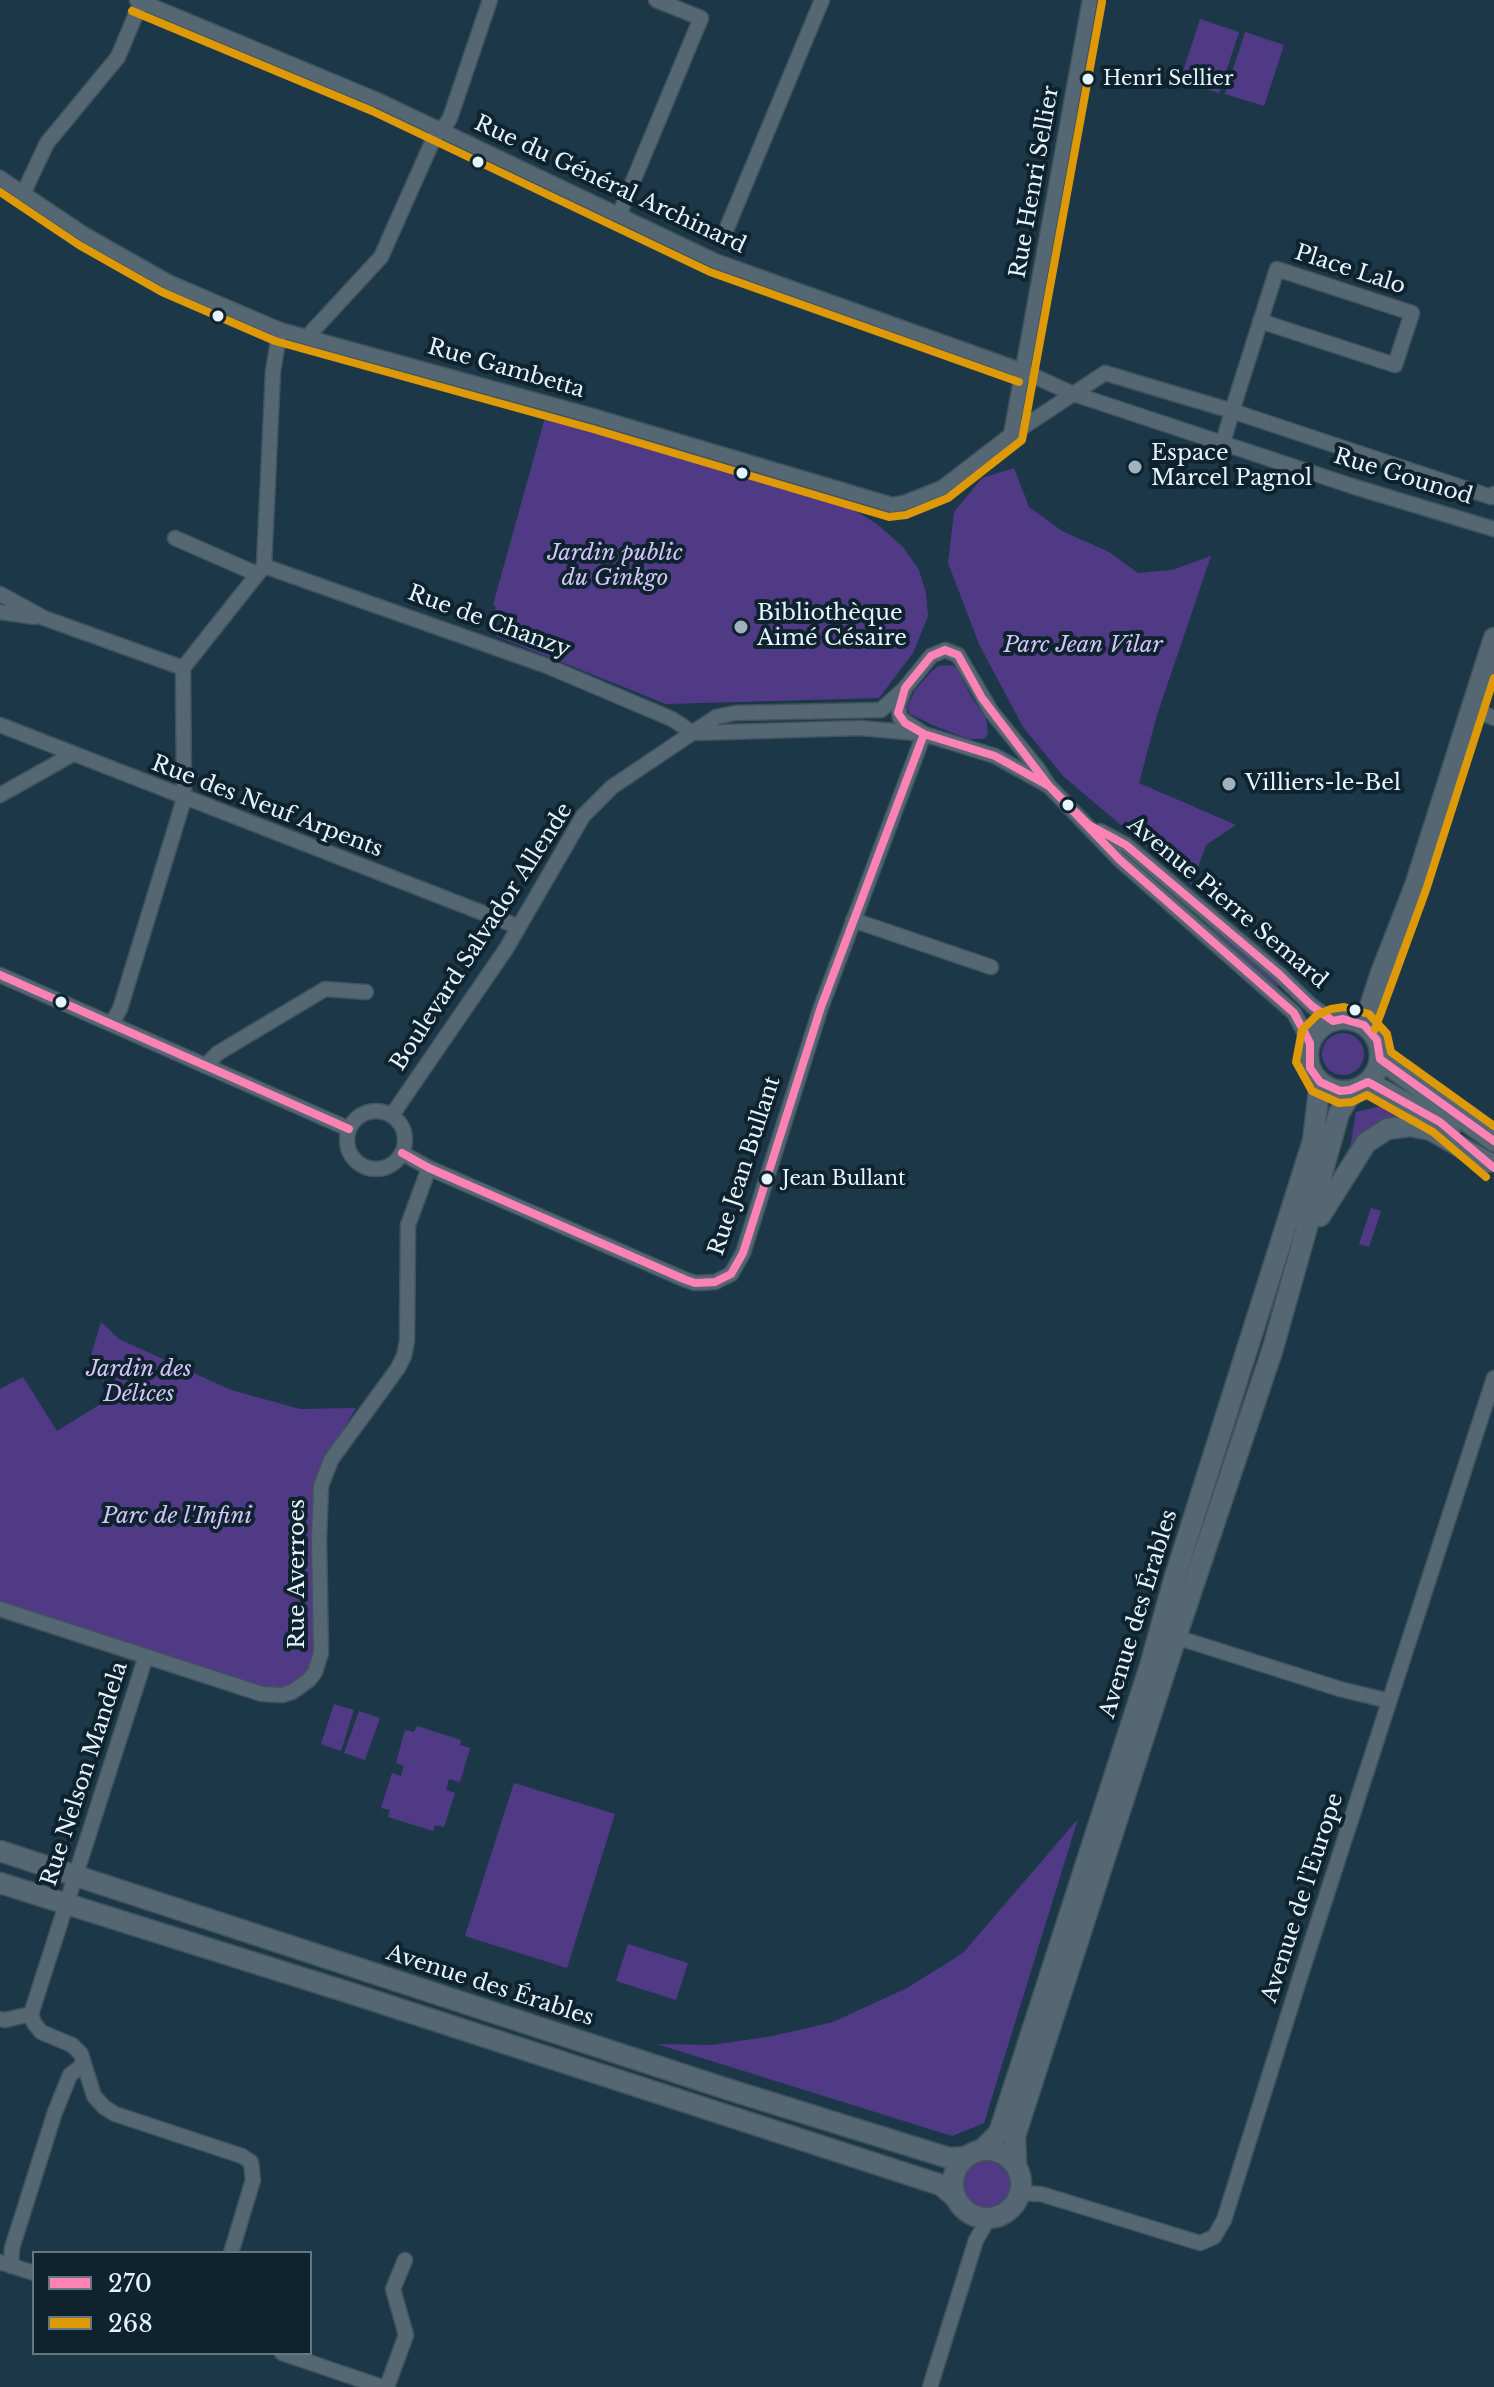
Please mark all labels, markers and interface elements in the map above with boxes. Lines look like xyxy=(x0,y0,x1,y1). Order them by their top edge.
place label: Henri Sellier xyxy=(1103,67,1234,91)
marker: Henri Sellier xyxy=(1080,71,1096,87)
street label: Rue Henri Sellier xyxy=(1005,84,1065,280)
street label: Rue du Général Archinard xyxy=(470,110,750,260)
unlabelled marker xyxy=(470,154,486,170)
street label: Place Lalo xyxy=(1291,240,1409,300)
unlabelled marker xyxy=(210,308,226,324)
street label: Rue Gambetta xyxy=(425,334,587,404)
place label: Espace Marcel Pagnol xyxy=(1151,441,1312,492)
street label: Rue Gounod xyxy=(1330,443,1476,511)
marker: Espace Marcel Pagnol xyxy=(1126,458,1144,476)
unlabelled marker xyxy=(734,465,750,481)
park label: Jardin public du Ginkgo xyxy=(547,541,683,592)
street label: Rue de Chanzy xyxy=(404,580,574,664)
place label: Bibliothèque Aimé Césaire xyxy=(757,601,907,652)
marker: Bibliothèque Aimé Césaire xyxy=(732,618,750,636)
park label: Parc Jean Vilar xyxy=(1003,633,1163,659)
street label: Rue des Neuf Arpents xyxy=(148,751,386,863)
place label: Villiers-le-Bel xyxy=(1245,771,1401,797)
marker: Villiers-le-Bel xyxy=(1220,775,1238,793)
unlabelled marker xyxy=(1060,797,1076,813)
street label: Boulevard Salvador Allende xyxy=(386,798,578,1076)
street label: Avenue Pierre Semard xyxy=(1122,812,1332,994)
unlabelled marker xyxy=(53,994,69,1010)
unlabelled marker xyxy=(1347,1002,1363,1018)
street label: Rue Jean Bullant xyxy=(704,1073,786,1259)
place label: Jean Bullant xyxy=(782,1167,905,1191)
marker: Jean Bullant xyxy=(759,1171,775,1187)
park label: Jardin des Délices xyxy=(86,1357,192,1408)
street label: Rue Averroes xyxy=(285,1499,311,1649)
park label: Parc de l'Infini xyxy=(102,1504,252,1530)
street label: Avenue des Érables xyxy=(1095,1507,1183,1721)
street label: Rue Nelson Mandela xyxy=(36,1659,134,1889)
street label: Avenue de l'Europe xyxy=(1257,1790,1349,2006)
street label: Avenue des Érables xyxy=(383,1940,597,2032)
legend xyxy=(32,2251,312,2355)
text: 270 xyxy=(108,2269,152,2298)
text: 268 xyxy=(108,2309,153,2338)

